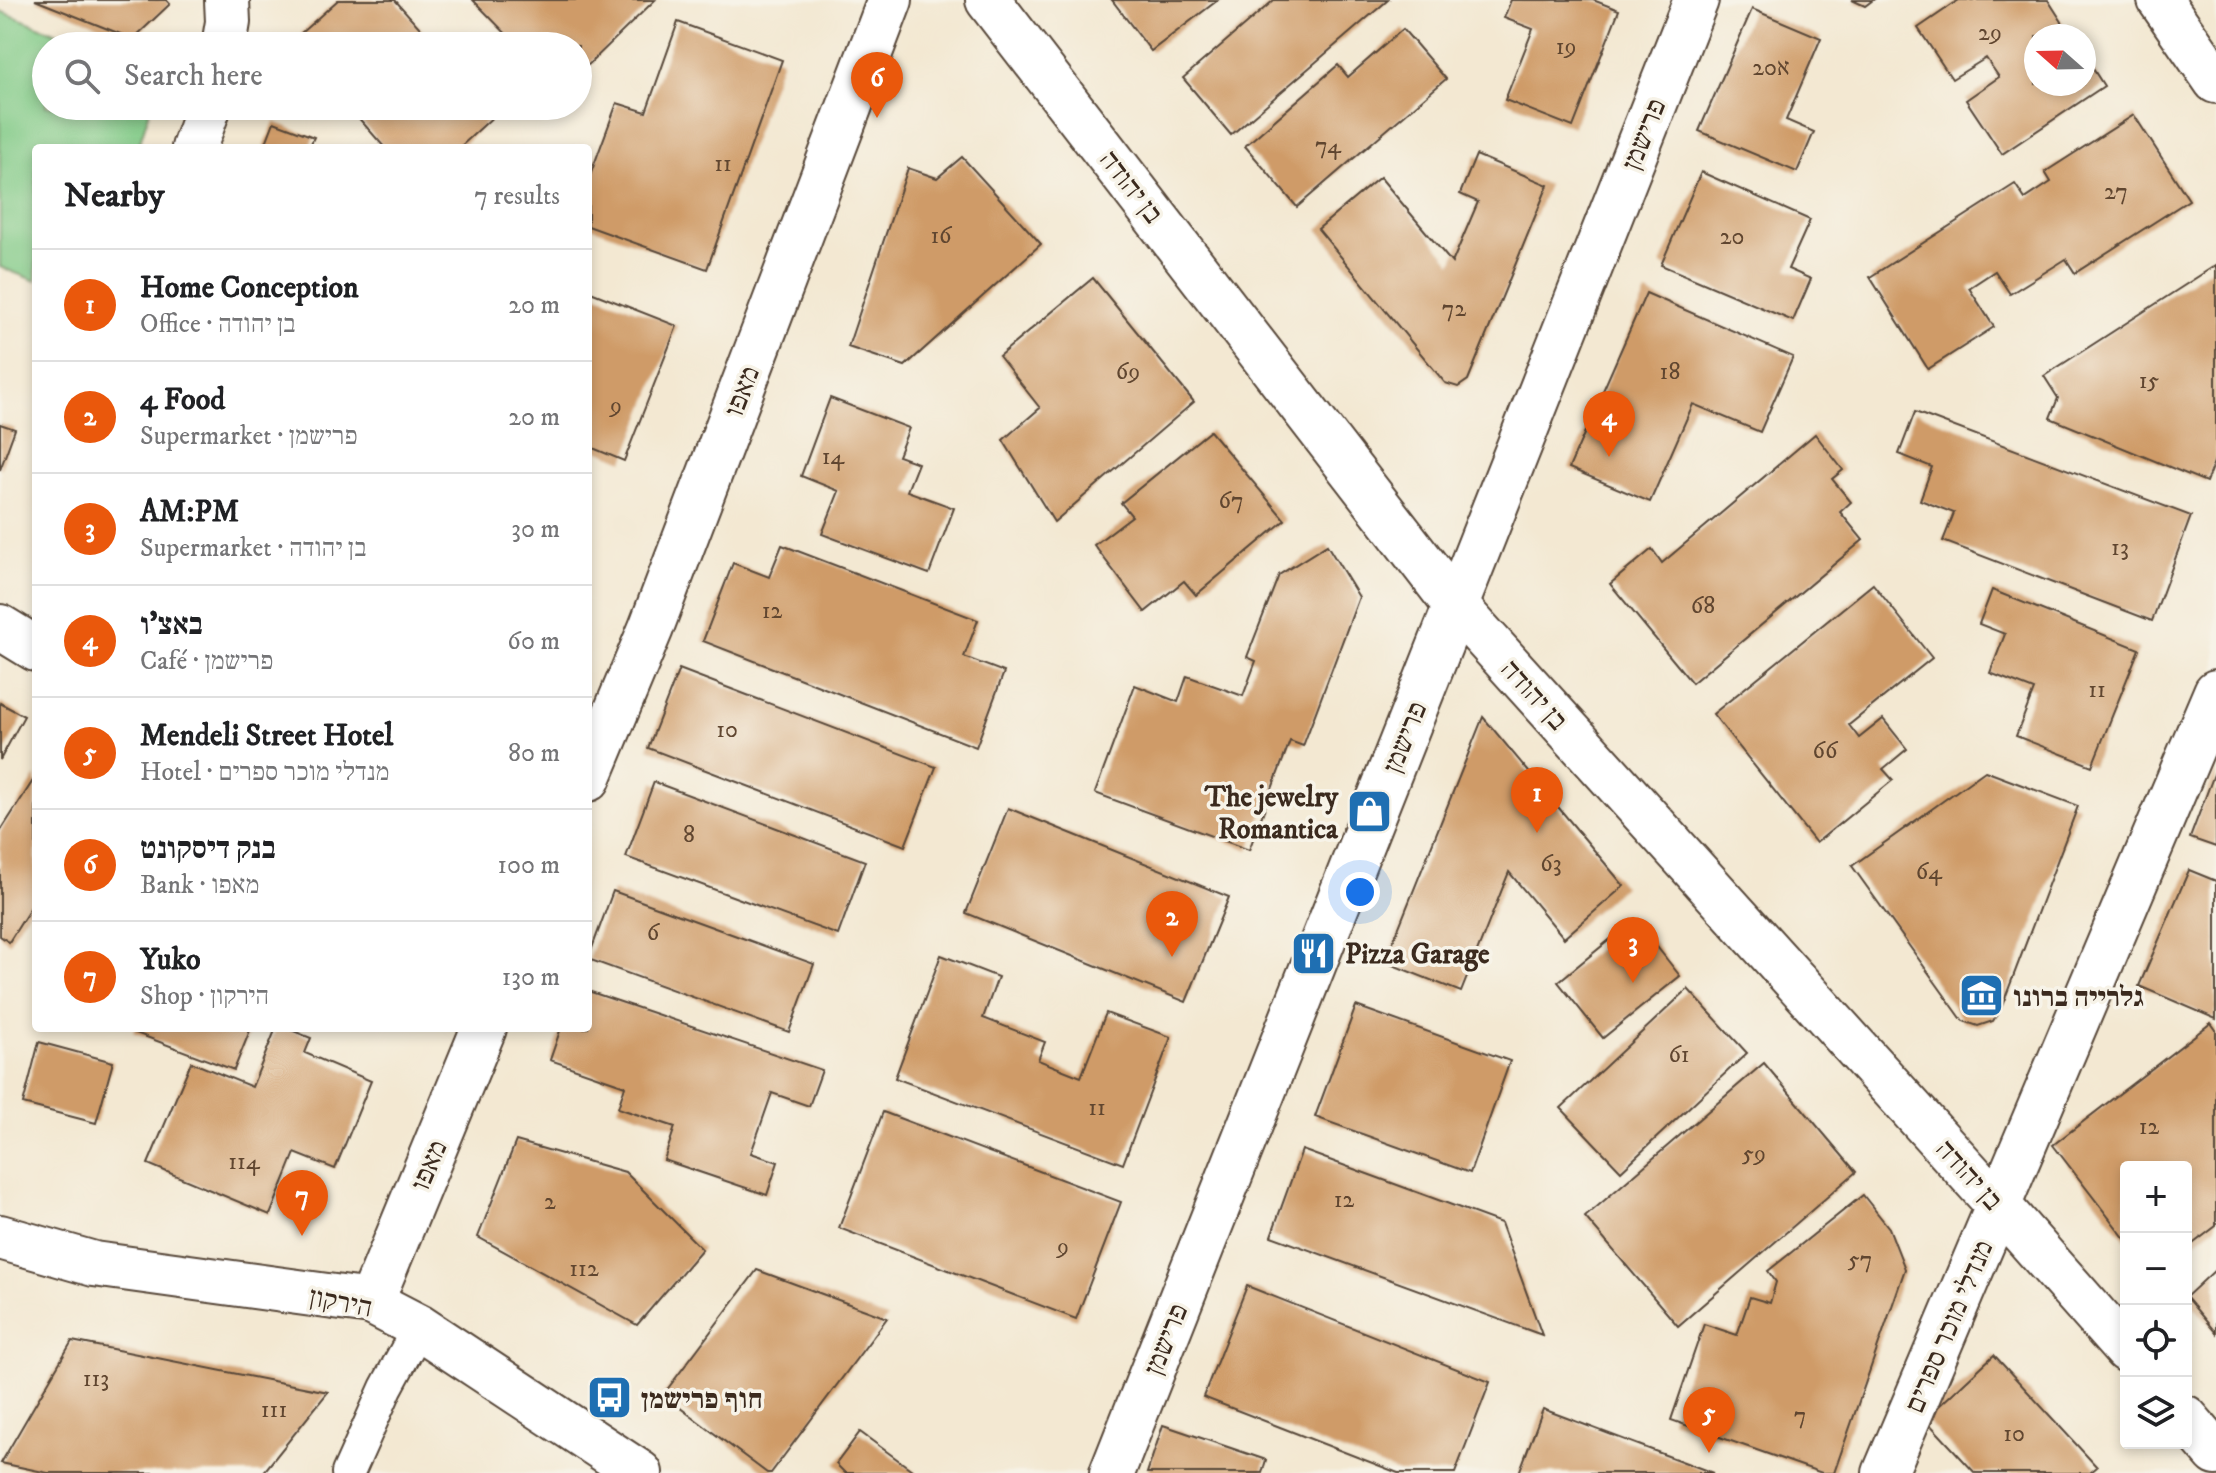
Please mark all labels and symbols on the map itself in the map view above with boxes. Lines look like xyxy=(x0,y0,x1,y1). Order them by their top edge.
house number: 29 xyxy=(1978,18,2002,48)
north arrow xyxy=(2024,24,2096,96)
house number: 19 xyxy=(1556,32,1576,62)
pin: 6 xyxy=(851,52,903,118)
house number: 20א xyxy=(1752,53,1790,83)
street label: פרישמן xyxy=(1614,94,1674,175)
house number: 74 xyxy=(1315,131,1342,161)
street label: בן יהודה xyxy=(1091,143,1170,231)
house number: 11 xyxy=(714,149,732,179)
house number: 27 xyxy=(2104,177,2128,207)
house number: 16 xyxy=(930,221,953,251)
house number: 20 xyxy=(1720,222,1744,252)
house number: 72 xyxy=(1442,294,1466,324)
house number: 69 xyxy=(1116,357,1140,387)
house number: 18 xyxy=(1660,357,1680,387)
street label: מאפו xyxy=(717,361,768,422)
house number: 15 xyxy=(2139,366,2159,396)
house number: 9 xyxy=(609,391,622,421)
pin: 4 xyxy=(1583,391,1635,457)
house number: 14 xyxy=(822,442,845,472)
house number: 67 xyxy=(1218,486,1244,516)
house number: 13 xyxy=(2111,533,2129,563)
house number: 68 xyxy=(1691,591,1715,621)
house number: 12 xyxy=(762,596,783,626)
street label: בן יהודה xyxy=(1493,652,1575,738)
house number: 11 xyxy=(2088,675,2106,705)
street label: פרישמן xyxy=(1375,697,1435,778)
house number: 10 xyxy=(716,715,738,745)
house number: 66 xyxy=(1813,736,1839,766)
pin: 1 xyxy=(1511,767,1563,833)
place label: The jewelry Romantica xyxy=(1204,780,1339,847)
shop icon: The jewelry Romantica xyxy=(1345,788,1393,836)
house number: 8 xyxy=(683,820,695,850)
house number: 63 xyxy=(1540,849,1562,879)
house number: 64 xyxy=(1916,857,1943,887)
your location xyxy=(1340,872,1380,912)
pin: 2 xyxy=(1146,891,1198,957)
pin: 3 xyxy=(1607,917,1659,983)
house number: 6 xyxy=(647,918,661,948)
restaurant icon: Pizza Garage xyxy=(1290,929,1338,977)
place label: Pizza Garage xyxy=(1345,937,1490,972)
museum icon: גלרייה ברונו xyxy=(1958,972,2006,1020)
place label: גלרייה ברונו xyxy=(2013,980,2144,1015)
house number: 61 xyxy=(1668,1040,1690,1070)
house number: 11 xyxy=(1088,1093,1106,1123)
house number: 12 xyxy=(2139,1112,2160,1142)
street label: בן יהודה xyxy=(1928,1132,2010,1218)
street label: מאפו xyxy=(403,1135,456,1196)
house number: 59 xyxy=(1742,1139,1766,1169)
house number: 114 xyxy=(228,1147,261,1177)
pin: 7 xyxy=(276,1170,328,1236)
house number: 12 xyxy=(1334,1185,1355,1215)
house number: 2 xyxy=(544,1187,556,1217)
house number: 9 xyxy=(1056,1232,1069,1262)
street label: מנדלי מוכר ספרים xyxy=(1897,1235,2001,1418)
house number: 57 xyxy=(1848,1245,1872,1275)
house number: 112 xyxy=(569,1254,599,1284)
street label: הירקון xyxy=(306,1279,375,1326)
street label: פרישמן xyxy=(1136,1299,1196,1380)
house number: 113 xyxy=(83,1364,109,1394)
bus stop icon: חוף פרישמן xyxy=(586,1374,634,1422)
place label: חוף פרישמן xyxy=(641,1382,763,1417)
pin: 5 xyxy=(1683,1387,1735,1453)
house number: 111 xyxy=(261,1395,287,1425)
house number: 7 xyxy=(1794,1401,1806,1431)
house number: 10 xyxy=(2003,1419,2025,1449)

